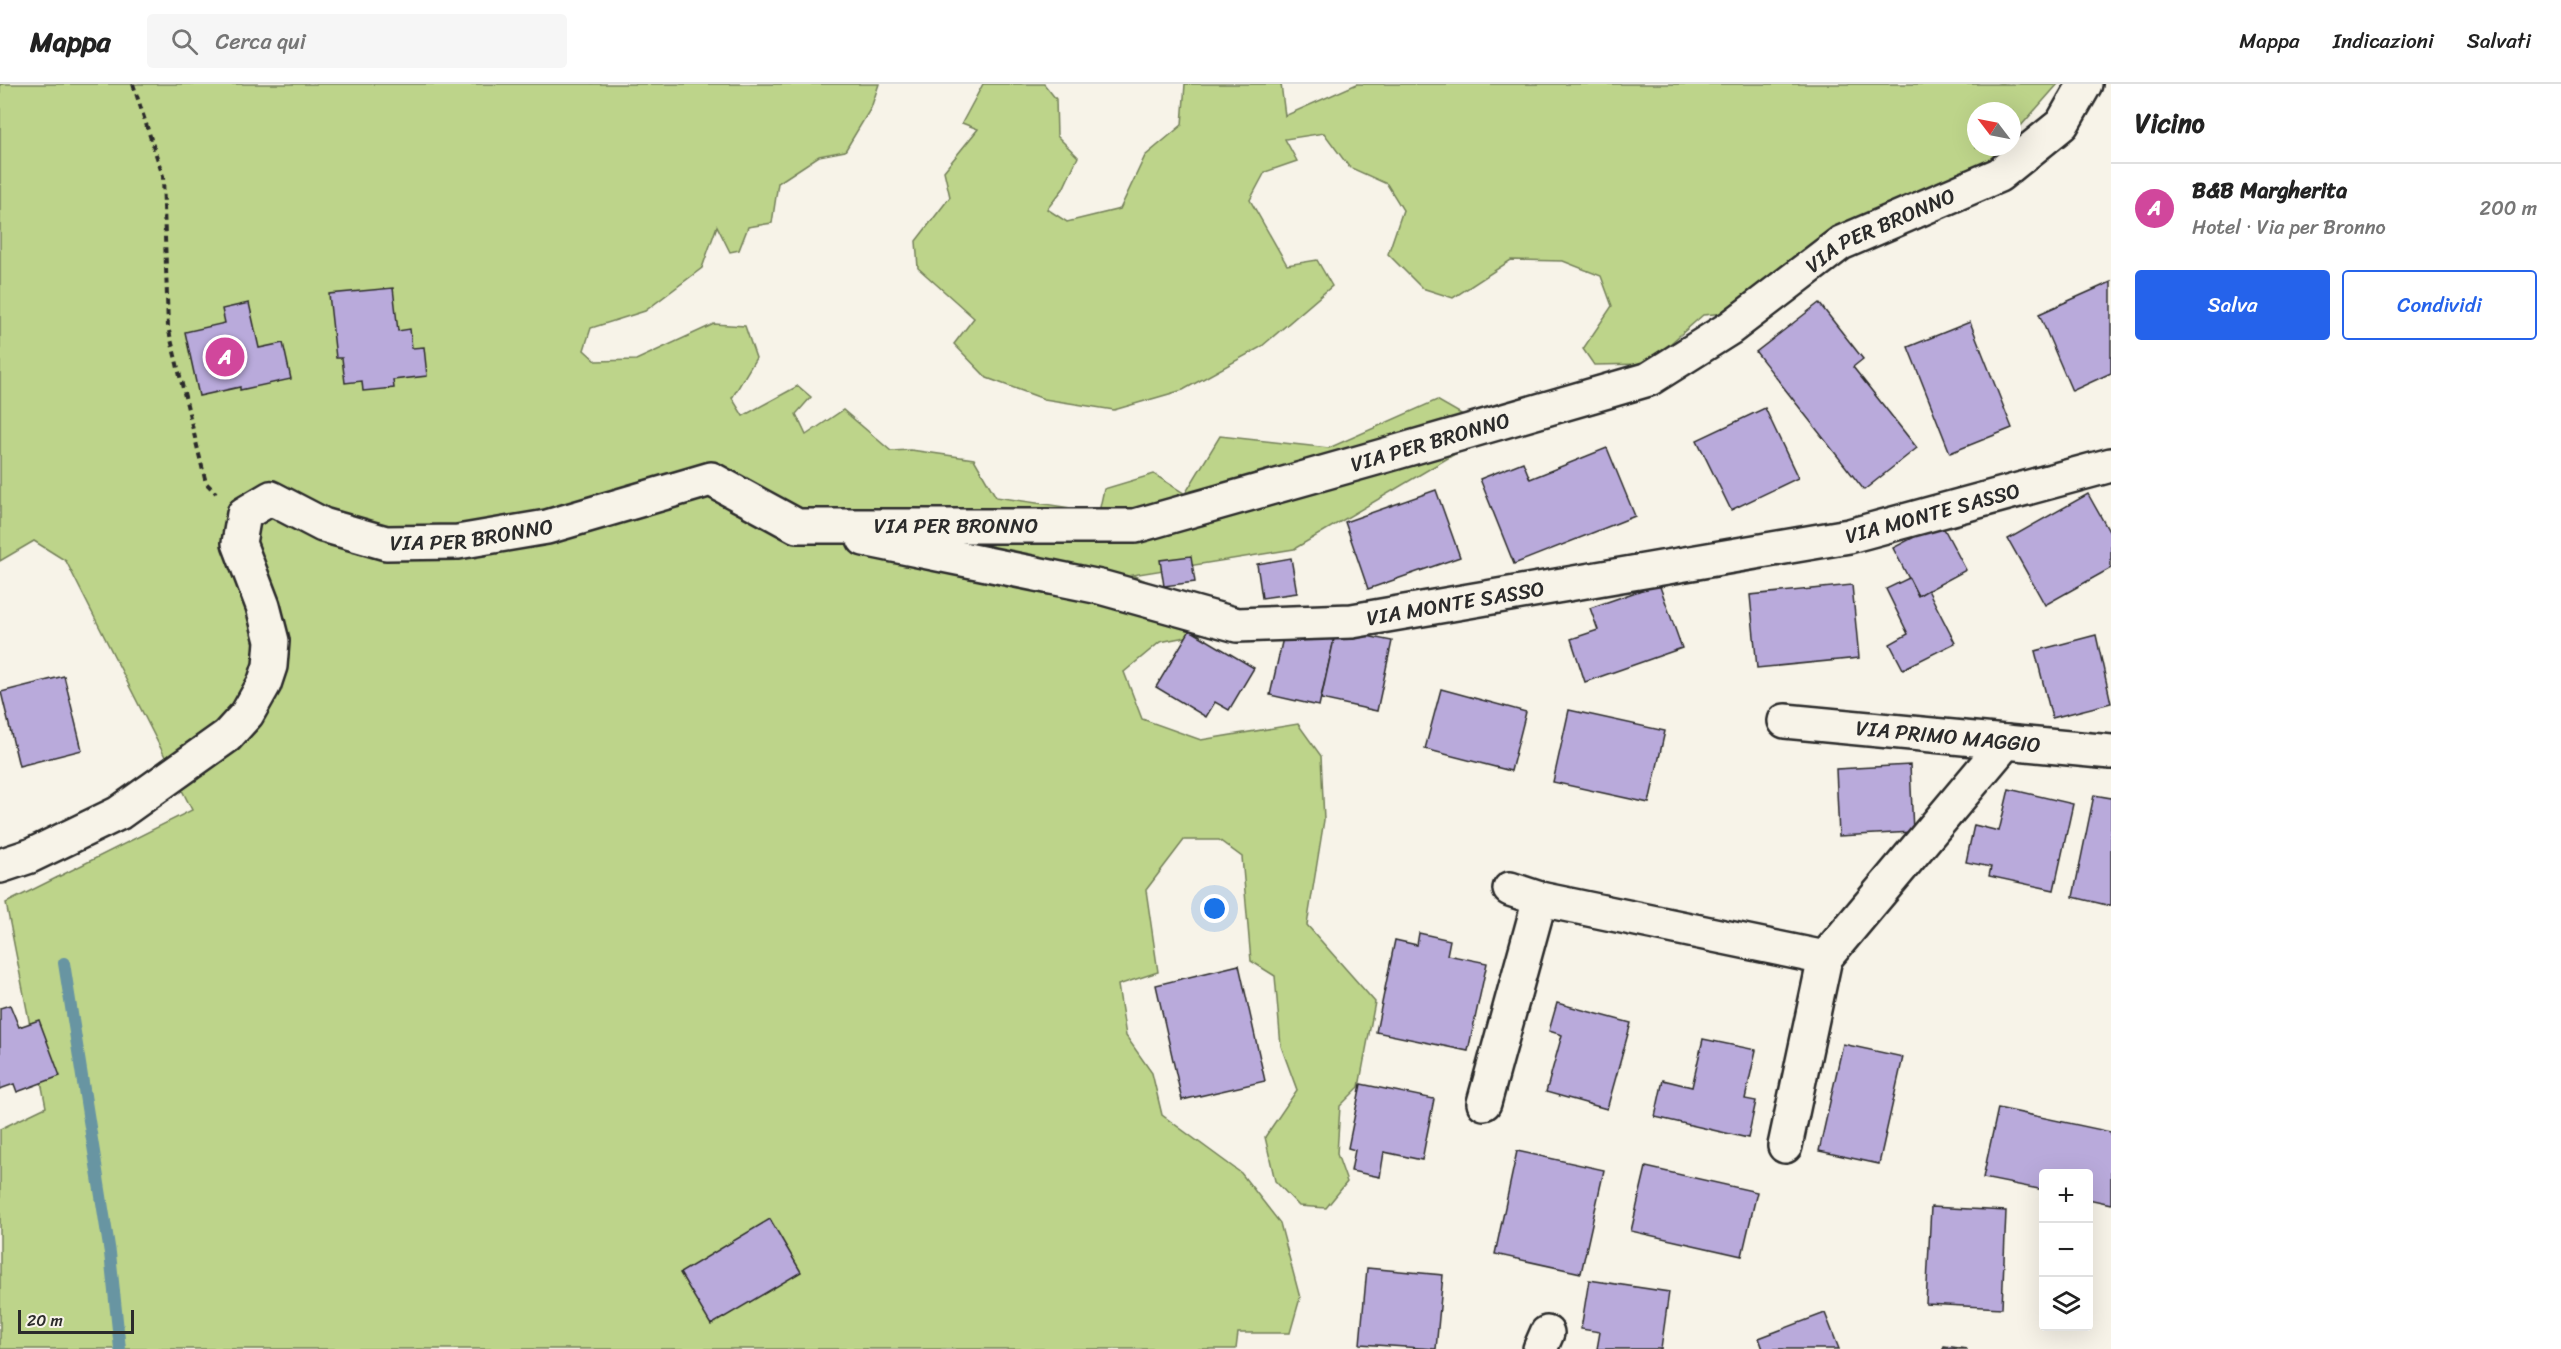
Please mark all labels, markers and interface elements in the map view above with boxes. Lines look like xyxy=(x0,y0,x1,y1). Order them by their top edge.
search box xyxy=(147,14,567,68)
text: Mappa xyxy=(30,17,111,66)
text: Cerca qui xyxy=(216,22,306,61)
text: Mappa xyxy=(2239,22,2300,60)
text: Indicazioni xyxy=(2333,22,2434,60)
text: Salvati xyxy=(2467,22,2531,60)
icon: search xyxy=(168,25,201,58)
text: Vicino xyxy=(2135,100,2205,146)
north arrow xyxy=(1967,102,2021,156)
text: B&B Margherita xyxy=(2192,171,2347,210)
street label: VIA PER BRONNO xyxy=(1797,177,1962,283)
text: A xyxy=(2148,191,2161,226)
text: 200 m xyxy=(2480,191,2537,226)
text: Hotel · Via per Bronno xyxy=(2192,210,2386,245)
button: Salva xyxy=(2135,270,2330,340)
button: Condividi xyxy=(2342,270,2537,340)
pin: A xyxy=(206,334,244,380)
street label: VIA PER BRONNO xyxy=(1346,401,1515,483)
street label: VIA MONTE SASSO xyxy=(1841,471,2025,555)
street label: VIA PER BRONNO xyxy=(390,507,556,562)
street label: VIA PER BRONNO xyxy=(874,507,1038,545)
street label: VIA MONTE SASSO xyxy=(1364,569,1547,637)
street label: VIA PRIMO MAGGIO xyxy=(1854,709,2042,764)
your location xyxy=(1200,894,1229,923)
map controls xyxy=(2039,1169,2093,1331)
button: + xyxy=(2039,1169,2093,1223)
button: − xyxy=(2039,1223,2093,1277)
button: layers xyxy=(2039,1277,2093,1331)
text: 20 m xyxy=(27,1306,63,1335)
scale bar xyxy=(18,1307,134,1334)

